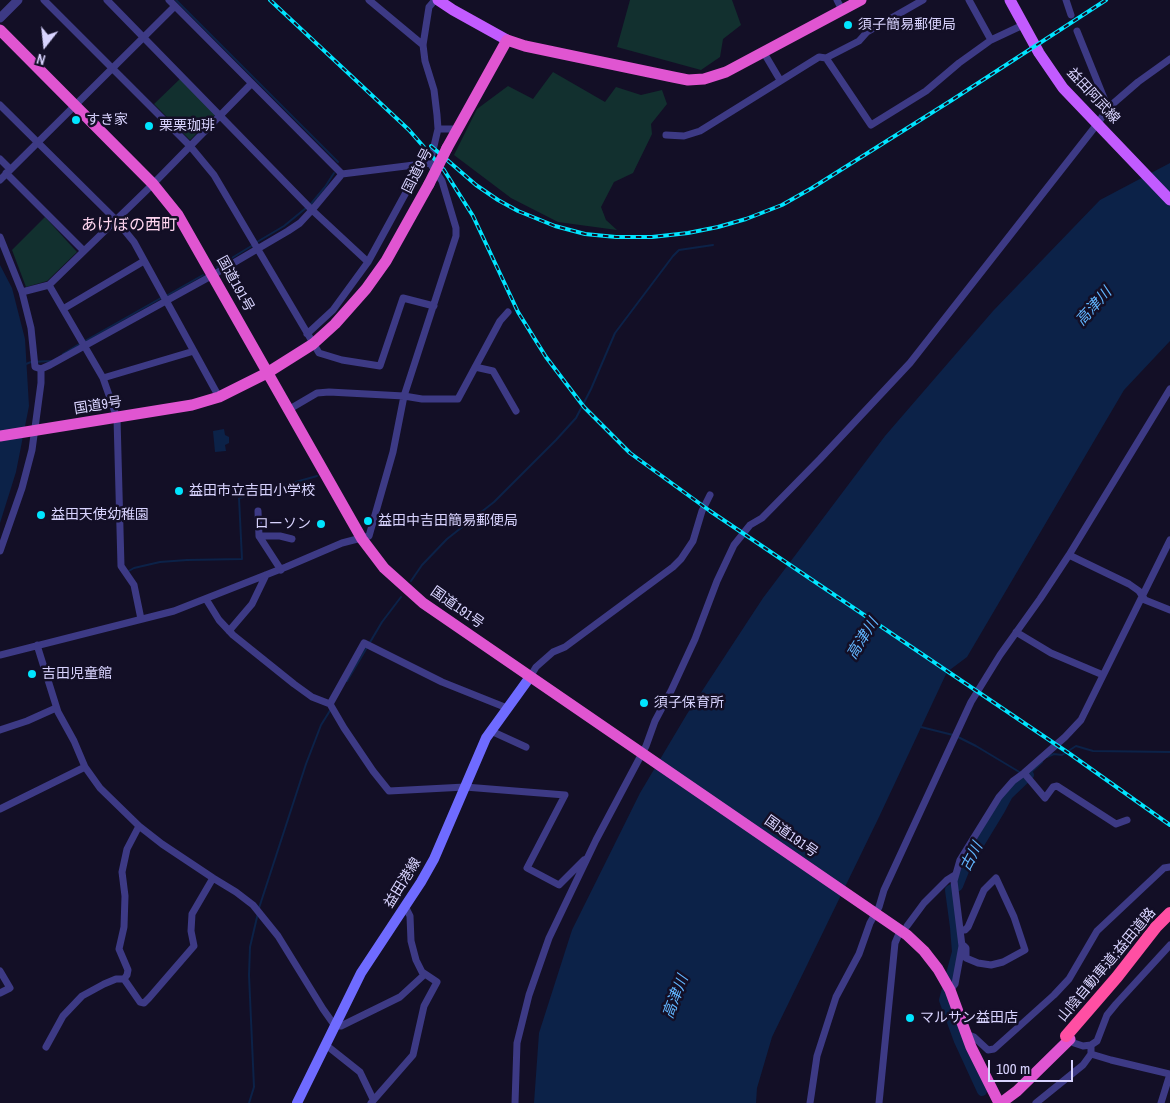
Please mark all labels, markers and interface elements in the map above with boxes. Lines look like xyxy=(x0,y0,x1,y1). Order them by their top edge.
place label: 須子簡易郵便局 xyxy=(858,17,956,33)
marker: 須子簡易郵便局 xyxy=(842,19,854,31)
north arrow xyxy=(20,20,70,70)
text: N xyxy=(34,50,47,69)
street label: 益田阿武線 xyxy=(1063,65,1123,127)
place label: すき家 xyxy=(86,112,128,128)
marker: すき家 xyxy=(70,114,82,126)
place label: 栗栗珈琲 xyxy=(159,118,215,134)
marker: 栗栗珈琲 xyxy=(143,120,155,132)
street label: 国道9号 xyxy=(400,146,436,196)
district label: あけぼの西町 xyxy=(81,216,177,236)
street label: 国道191号 xyxy=(213,253,257,315)
water label: 高津川 xyxy=(1072,284,1116,330)
street label: 国道9号 xyxy=(73,394,123,418)
place label: 益田市立吉田小学校 xyxy=(189,483,315,499)
marker: 益田市立吉田小学校 xyxy=(173,485,185,497)
place label: 益田天使幼稚園 xyxy=(51,507,149,523)
marker: 益田天使幼稚園 xyxy=(35,509,47,521)
place label: 益田中吉田簡易郵便局 xyxy=(378,513,518,529)
marker: 益田中吉田簡易郵便局 xyxy=(362,515,374,527)
place label: ローソン xyxy=(255,516,311,532)
marker: ローソン xyxy=(315,518,327,530)
street label: 国道191号 xyxy=(427,584,487,632)
water label: 高津川 xyxy=(843,615,883,663)
place label: 吉田児童館 xyxy=(42,666,112,682)
marker: 吉田児童館 xyxy=(26,668,38,680)
place label: 須子保育所 xyxy=(654,695,724,711)
marker: 須子保育所 xyxy=(638,697,650,709)
street label: 国道191号 xyxy=(761,813,821,861)
water label: 古川 xyxy=(957,840,987,874)
street label: 益田港線 xyxy=(381,855,425,911)
street label: 山陰自動車道;益田道路 xyxy=(1055,905,1159,1025)
water label: 高津川 xyxy=(660,973,692,1021)
place label: マルサン益田店 xyxy=(920,1010,1018,1026)
marker: マルサン益田店 xyxy=(904,1012,916,1024)
scale bar xyxy=(990,1050,1075,1082)
text: 100 m xyxy=(996,1058,1030,1079)

